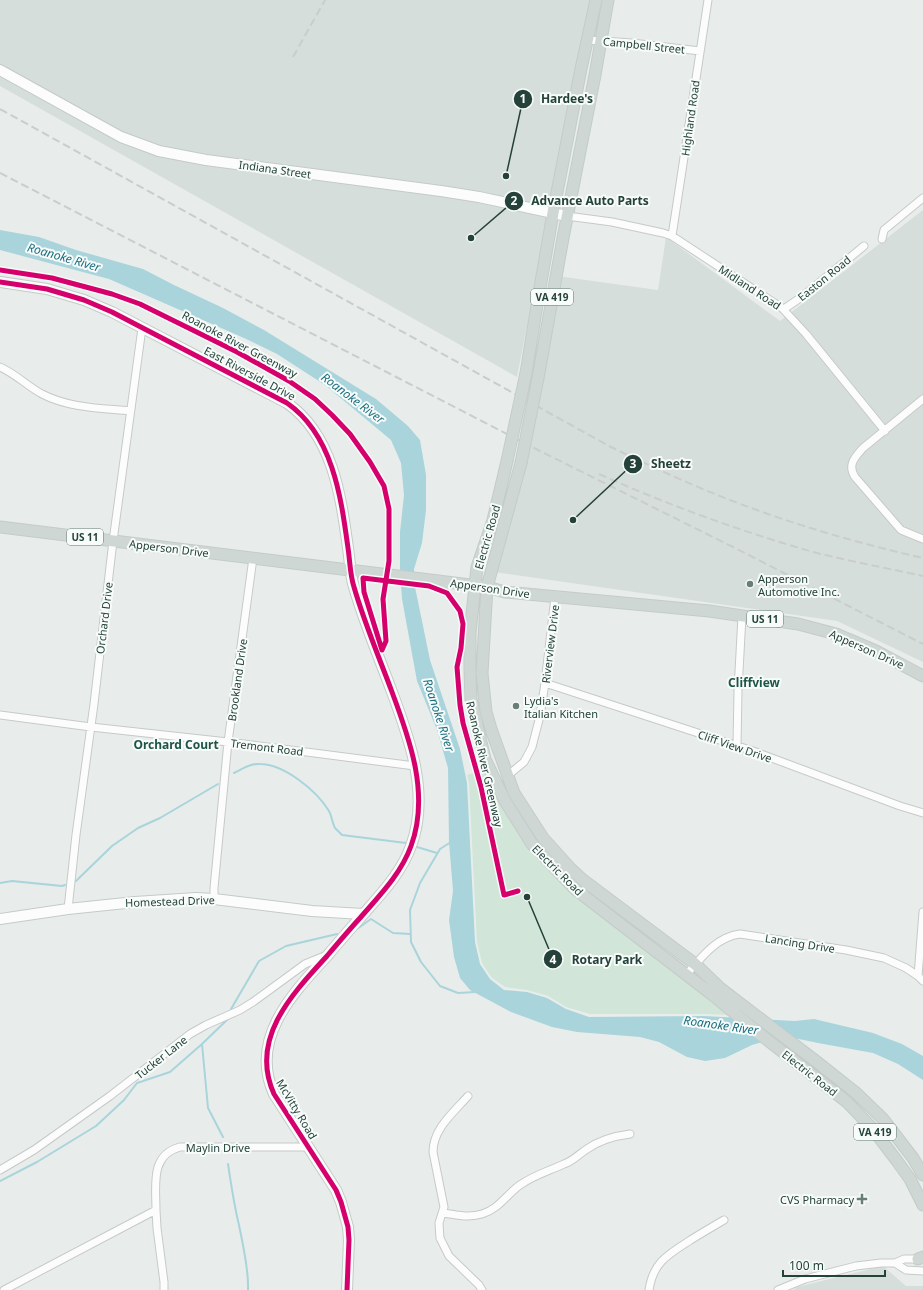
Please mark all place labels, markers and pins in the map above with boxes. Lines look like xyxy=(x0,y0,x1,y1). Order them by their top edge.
callout: Hardee's xyxy=(513,87,601,111)
callout: Advance Auto Parts xyxy=(504,189,657,213)
callout: Sheetz xyxy=(623,452,699,476)
place label: Apperson Automotive Inc. xyxy=(758,571,840,599)
marker: Apperson Automotive Inc. xyxy=(745,579,755,589)
place label: Lydia's Italian Kitchen xyxy=(524,693,598,721)
marker: Lydia's Italian Kitchen xyxy=(511,701,521,711)
callout: Rotary Park xyxy=(543,947,650,971)
place label: CVS Pharmacy xyxy=(780,1192,854,1207)
marker: CVS Pharmacy xyxy=(857,1194,867,1204)

